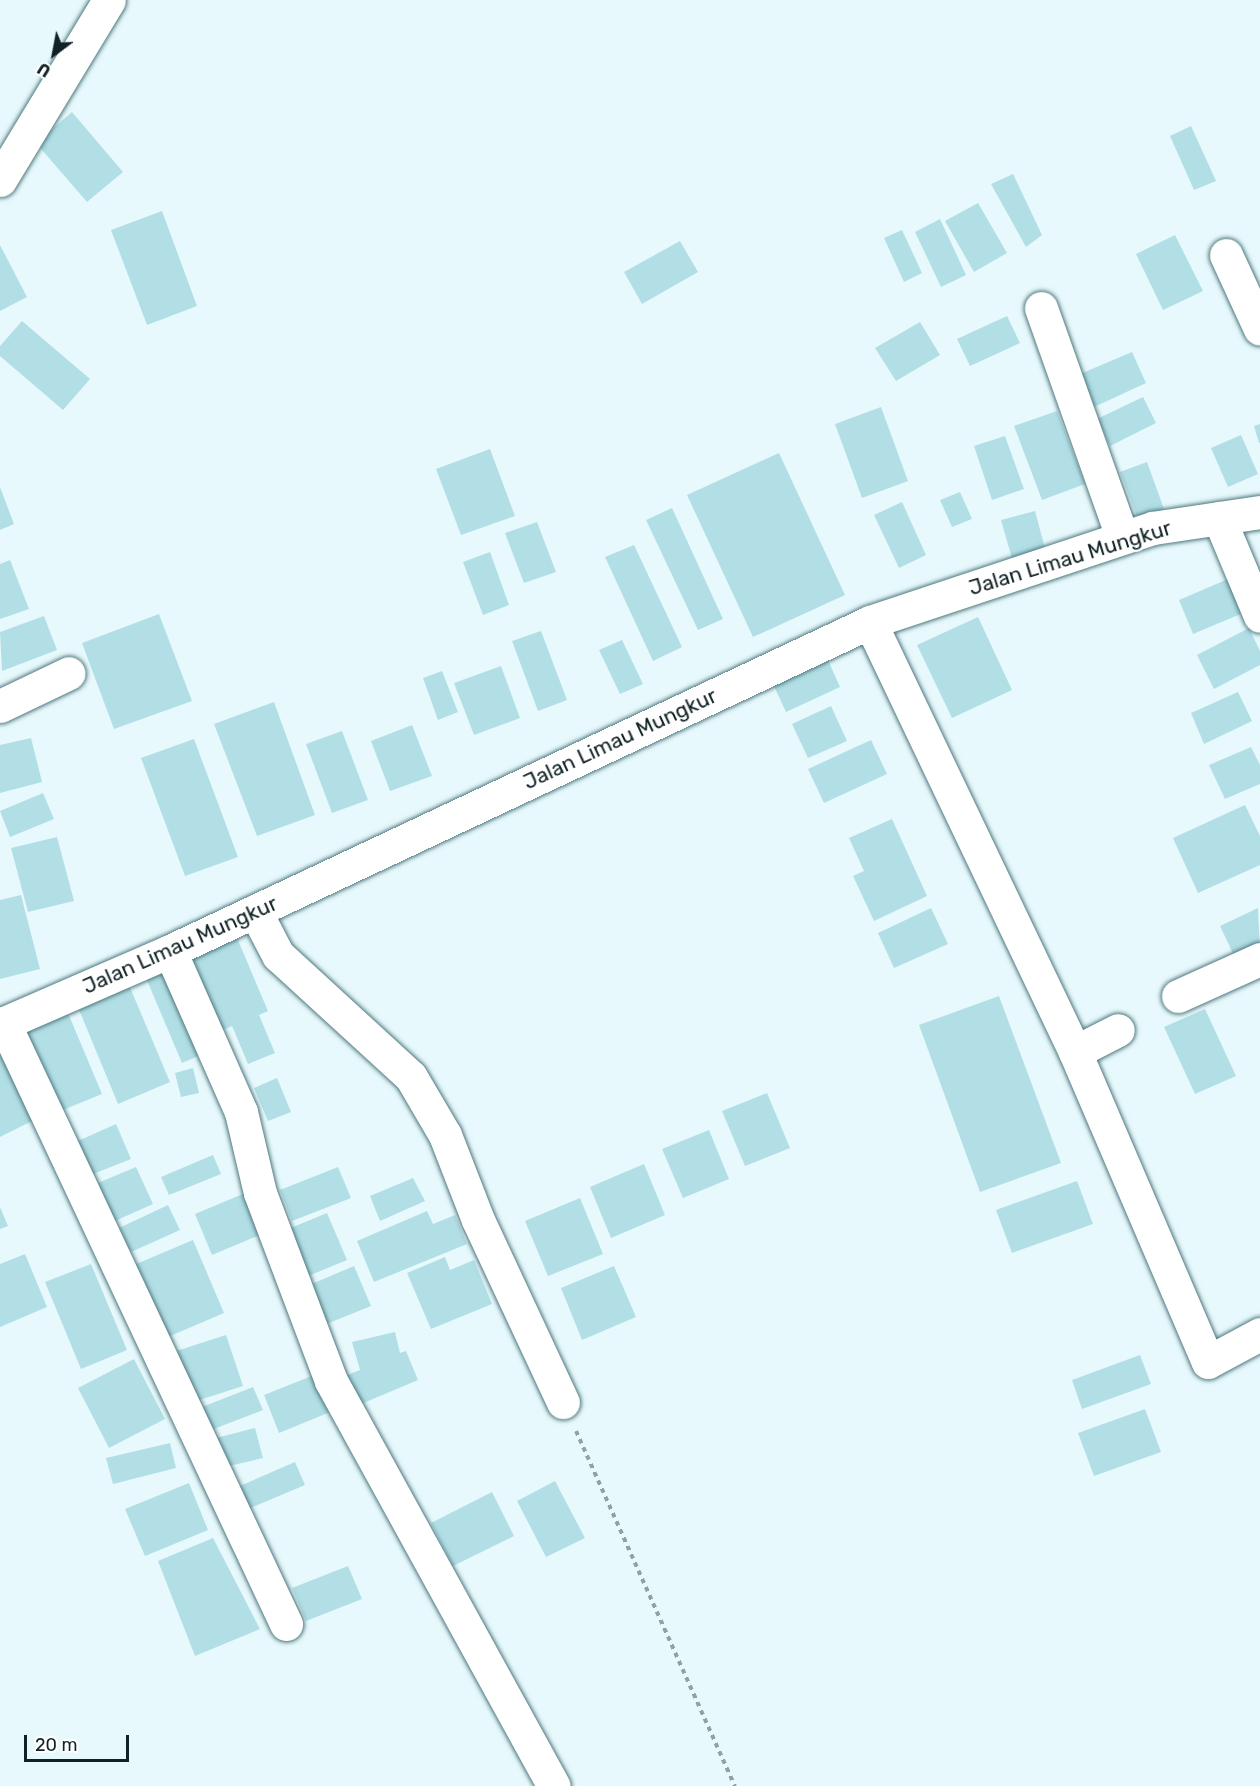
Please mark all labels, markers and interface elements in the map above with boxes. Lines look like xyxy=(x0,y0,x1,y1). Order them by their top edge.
north arrow xyxy=(24,24,84,84)
text: U xyxy=(34,59,54,81)
street label: Jalan Limau Mungkur xyxy=(966,515,1174,601)
street label: Jalan Limau Mungkur xyxy=(519,683,721,795)
street label: Jalan Limau Mungkur xyxy=(79,891,281,999)
scale bar xyxy=(27,1723,132,1761)
text: 20 m xyxy=(35,1734,77,1756)

